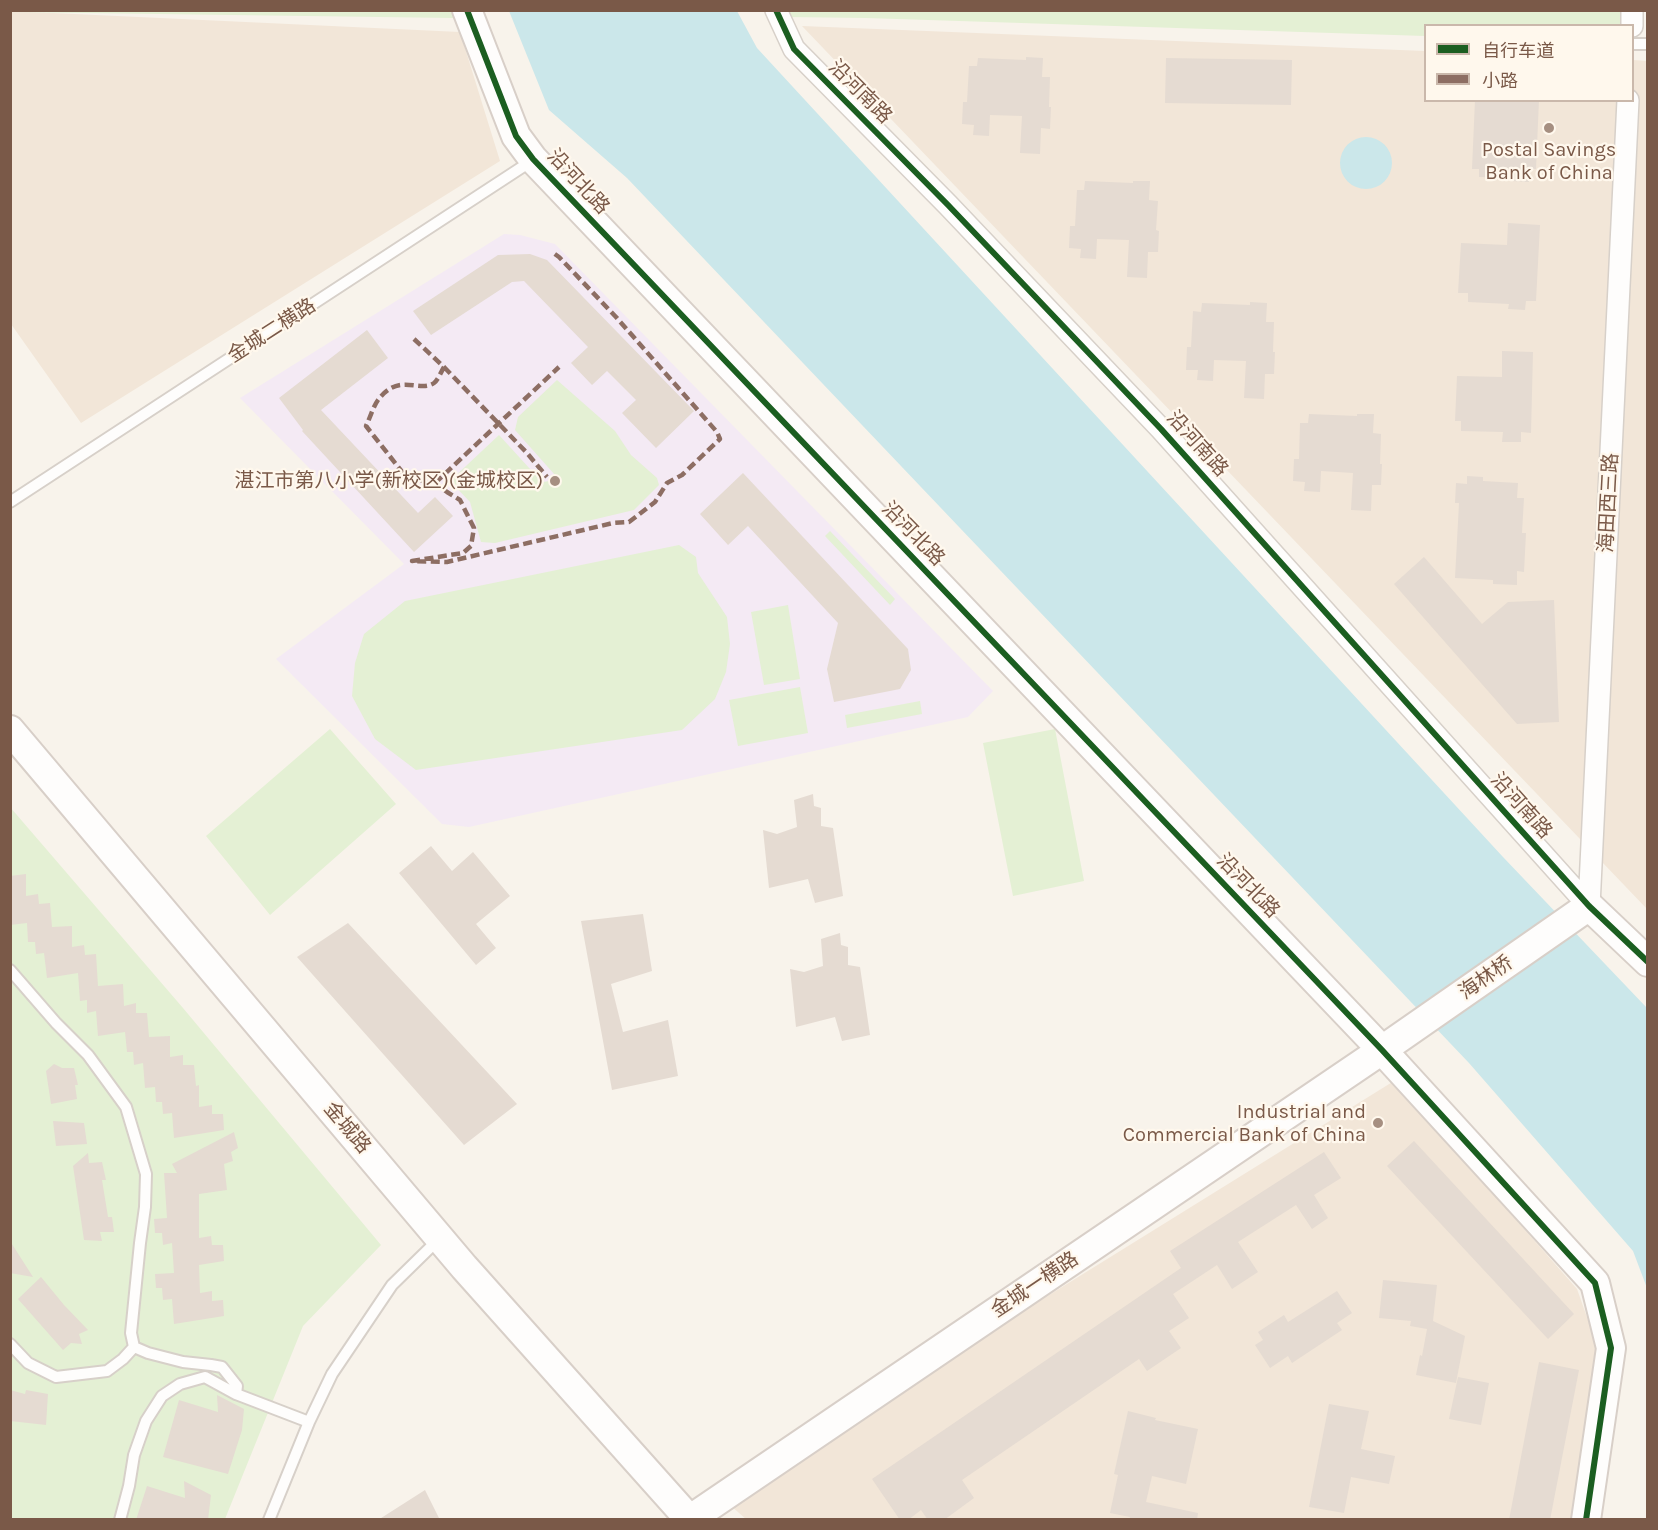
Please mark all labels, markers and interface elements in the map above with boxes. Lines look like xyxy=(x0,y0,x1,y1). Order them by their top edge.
legend xyxy=(1424,24,1634,102)
text: 自行车道 xyxy=(1482,40,1554,62)
street label: 沿河南路 xyxy=(823,55,897,129)
text: 小路 xyxy=(1482,70,1518,92)
marker: Postal Savings Bank of China xyxy=(1542,121,1556,135)
place label: Postal Savings Bank of China xyxy=(1482,138,1616,185)
street label: 沿河北路 xyxy=(542,145,614,219)
street label: 金城二横路 xyxy=(224,294,320,368)
street label: 沿河南路 xyxy=(1161,406,1233,482)
street label: 海田西三路 xyxy=(1594,452,1624,554)
place label: 湛江市第八小学(新校区)(金城校区) xyxy=(235,469,543,493)
marker: 湛江市第八小学(新校区)(金城校区) xyxy=(548,474,562,488)
street label: 沿河北路 xyxy=(877,497,949,571)
street label: 沿河南路 xyxy=(1485,768,1557,844)
street label: 沿河北路 xyxy=(1212,849,1284,923)
street label: 海林桥 xyxy=(1455,951,1517,1005)
street label: 金城路 xyxy=(319,1097,375,1159)
place label: Industrial and Commercial Bank of China xyxy=(1123,1100,1366,1147)
marker: Industrial and Commercial Bank of China xyxy=(1371,1116,1385,1130)
street label: 金城一横路 xyxy=(987,1247,1083,1323)

